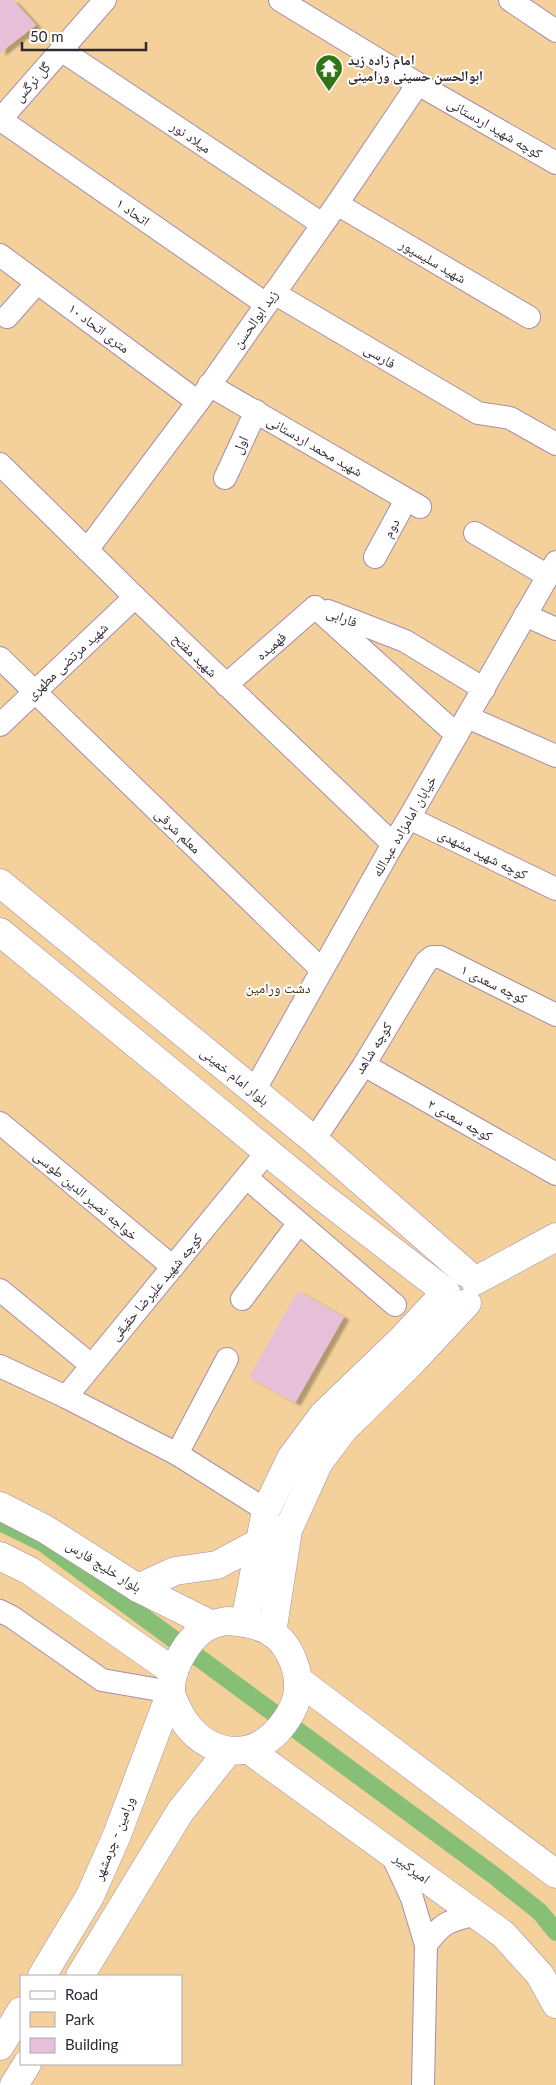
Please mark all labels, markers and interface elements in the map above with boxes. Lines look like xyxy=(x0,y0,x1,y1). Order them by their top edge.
scale bar xyxy=(22,20,146,52)
text: 50 m xyxy=(30,27,64,45)
place label: امام زاده زید ابوالحسن حسینی ورامینی xyxy=(348,51,483,85)
temple icon: امام زاده زید ابوالحسن حسینی ورامینی xyxy=(314,53,344,92)
street label: گل نرگس xyxy=(10,58,54,106)
street label: کوچه شهید اردستانی xyxy=(444,94,546,163)
street label: میلاد نور xyxy=(166,116,215,157)
street label: اتحاد ۱ xyxy=(113,194,153,229)
street label: شهید سلیسپور xyxy=(396,234,469,287)
street label: زید ابوالحسن xyxy=(228,286,282,352)
street label: ۱۰ متری اتحاد xyxy=(65,299,133,357)
street label: فارسی xyxy=(361,340,399,372)
street label: شهید محمد اردستانی xyxy=(264,411,366,481)
street label: اول xyxy=(228,433,252,457)
street label: دوم xyxy=(378,515,404,541)
street label: فارابی xyxy=(324,603,360,631)
street label: شهید مرتضی مطهری xyxy=(22,618,112,704)
street label: فهمیده xyxy=(252,628,289,663)
street label: شهید مفتح xyxy=(168,629,221,682)
street label: خیابان امامزاده عبدالله xyxy=(368,772,440,880)
street label: معلم شرقی xyxy=(151,805,205,858)
street label: کوچه شهید مشهدی xyxy=(435,825,531,883)
street label: کوچه سعدی ۱ xyxy=(458,960,530,1008)
park label: دشت ورامین xyxy=(246,979,311,997)
street label: کوچه شاهد xyxy=(350,1019,396,1077)
street label: بلوار امام خمینی xyxy=(196,1043,273,1110)
street label: کوچه سعدی ۲ xyxy=(424,1095,496,1145)
street label: خواجه نصیر الدین طوسی xyxy=(30,1146,142,1244)
street label: کوچه شهید علیرضا حقیقی xyxy=(106,1229,206,1344)
street label: بلوار خلیج فارس xyxy=(62,1536,145,1597)
street label: ورامین - چرمشهر xyxy=(89,1794,139,1883)
street label: امیرکبیر xyxy=(389,1848,434,1888)
legend xyxy=(20,1975,182,2065)
text: Road xyxy=(65,1985,98,2003)
text: Park xyxy=(65,2010,95,2028)
text: Building xyxy=(65,2035,118,2053)

